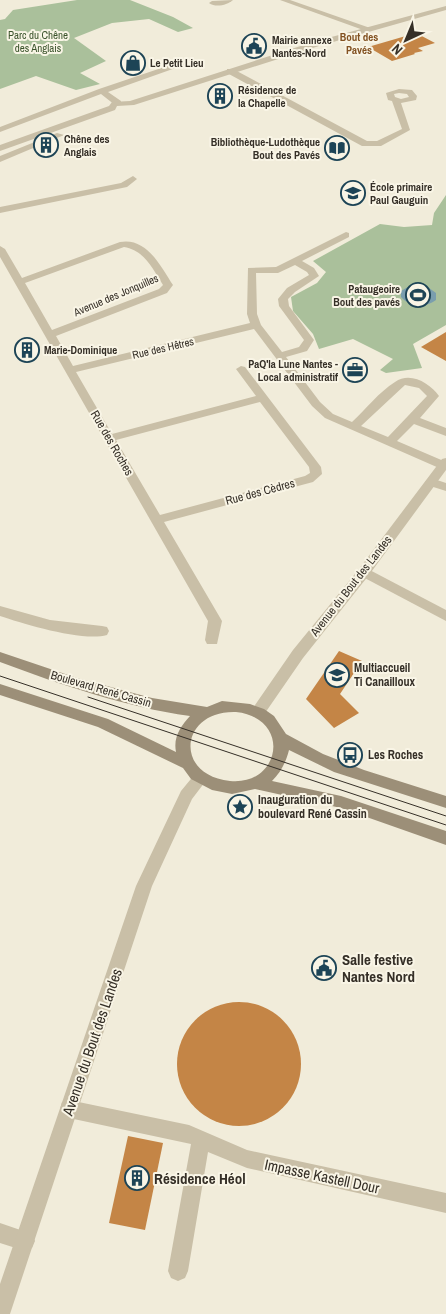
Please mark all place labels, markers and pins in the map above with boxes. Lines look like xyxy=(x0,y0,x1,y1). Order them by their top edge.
public building icon: Mairie annexe Nantes-Nord xyxy=(241,33,267,59)
place label: Mairie annexe Nantes-Nord xyxy=(272,33,332,60)
shop icon: Le Petit Lieu xyxy=(120,50,146,76)
place label: Le Petit Lieu xyxy=(150,56,204,70)
building icon: Résidence de la Chapelle xyxy=(207,83,233,109)
place label: Résidence de la Chapelle xyxy=(238,83,296,110)
building icon: Chêne des Anglais xyxy=(33,132,59,158)
place label: Chêne des Anglais xyxy=(64,132,110,159)
place label: Bibliothèque-Ludothèque Bout des Pavés xyxy=(211,135,320,162)
library icon: Bibliothèque-Ludothèque Bout des Pavés xyxy=(324,135,350,161)
school or university icon: École primaire Paul Gauguin xyxy=(340,180,366,206)
place label: École primaire Paul Gauguin xyxy=(370,180,432,207)
place label: Pataugeoire Bout des pavés xyxy=(333,282,400,309)
sports icon: Pataugeoire Bout des pavés xyxy=(405,282,431,308)
building icon: Marie-Dominique xyxy=(14,337,40,363)
place label: Marie-Dominique xyxy=(44,343,117,357)
place label: PaQ'la Lune Nantes - Local administratif xyxy=(248,357,338,384)
office icon: PaQ'la Lune Nantes - Local administratif xyxy=(342,357,368,383)
place label: Multiaccueil Ti Canailloux xyxy=(354,660,416,690)
school or university icon: Multiaccueil Ti Canailloux xyxy=(324,662,350,688)
bus stop icon: Les Roches xyxy=(337,742,363,768)
place label: Les Roches xyxy=(368,747,424,763)
place label: Inauguration du boulevard René Cassin xyxy=(258,792,367,822)
place icon: Inauguration du boulevard René Cassin xyxy=(227,794,253,820)
place label: Salle festive Nantes Nord xyxy=(342,949,415,987)
public building icon: Salle festive Nantes Nord xyxy=(311,955,337,981)
building icon: Résidence Héol xyxy=(124,1165,150,1191)
place label: Résidence Héol xyxy=(154,1168,246,1189)

